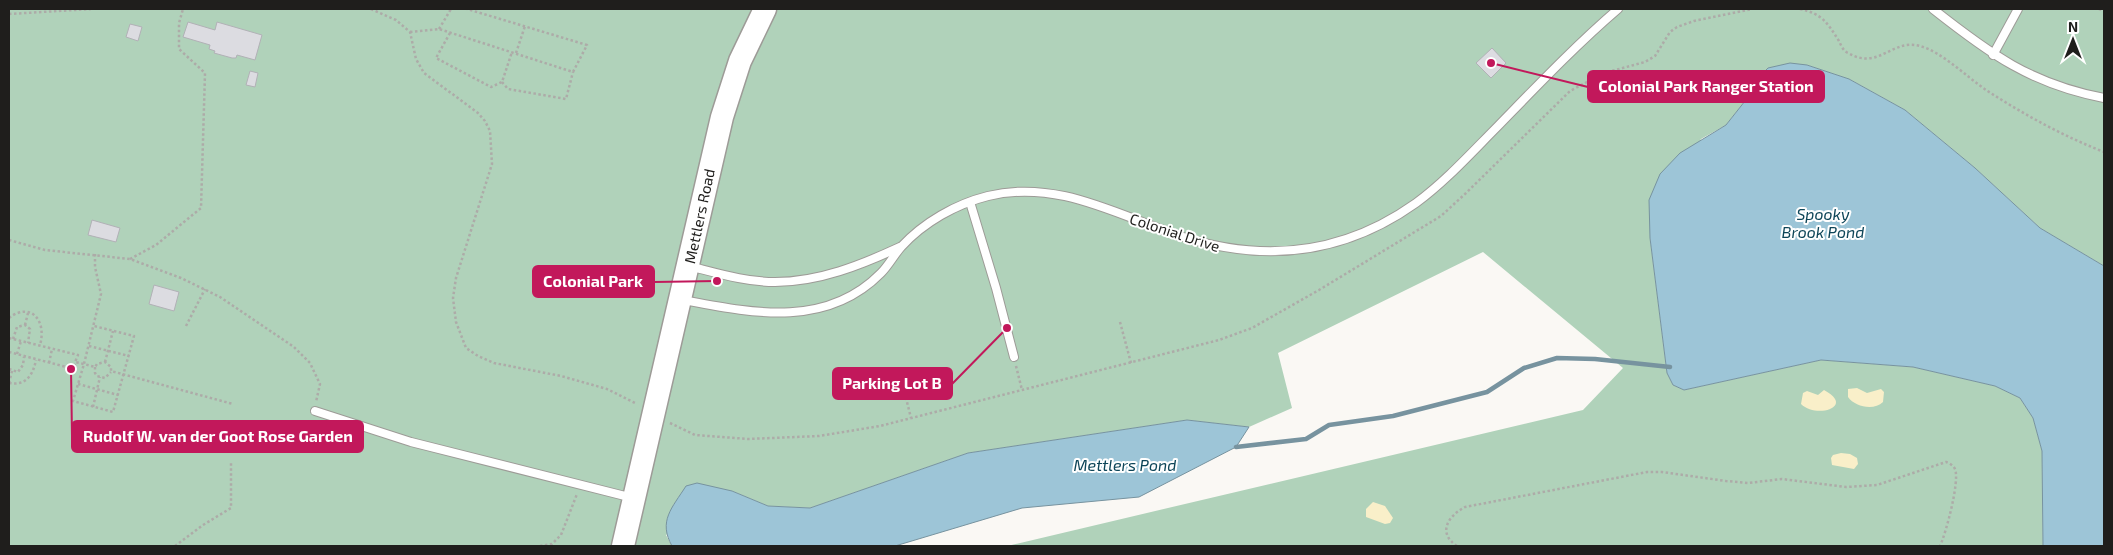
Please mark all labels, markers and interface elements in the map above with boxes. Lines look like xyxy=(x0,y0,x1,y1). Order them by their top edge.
north arrow xyxy=(2048,15,2098,65)
text: N xyxy=(2068,18,2078,35)
callout: Colonial Park Ranger Station xyxy=(1588,71,1824,102)
text: Colonial Park Ranger Station xyxy=(1598,76,1814,95)
street label: Mettlers Road xyxy=(680,167,718,265)
water label: Spooky Brook Pond xyxy=(1782,204,1864,241)
street label: Colonial Drive xyxy=(1128,209,1222,255)
callout: Colonial Park xyxy=(533,266,654,297)
text: Colonial Park xyxy=(543,271,643,290)
callout: Parking Lot B xyxy=(833,368,952,399)
text: Parking Lot B xyxy=(842,373,942,392)
callout: Rudolf W. van der Goot Rose Garden xyxy=(72,421,363,452)
text: Rudolf W. van der Goot Rose Garden xyxy=(83,426,353,445)
water label: Mettlers Pond xyxy=(1074,455,1176,474)

